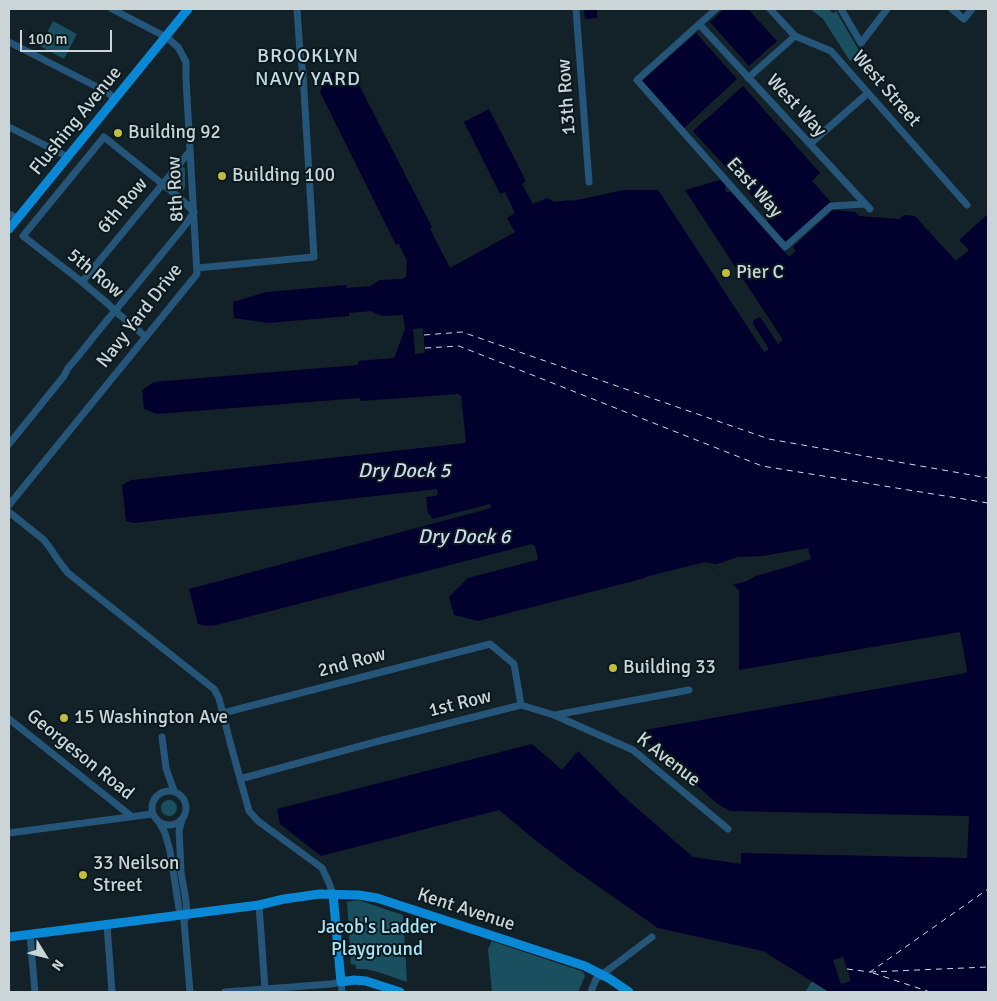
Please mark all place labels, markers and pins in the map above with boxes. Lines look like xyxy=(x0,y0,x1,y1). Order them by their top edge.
place label: Building 92 xyxy=(128,122,221,144)
marker: Building 92 xyxy=(112,127,124,139)
place label: Building 100 xyxy=(232,165,335,187)
marker: Building 100 xyxy=(216,170,228,182)
place label: Pier C xyxy=(736,262,784,284)
marker: Pier C xyxy=(720,267,732,279)
place label: Building 33 xyxy=(623,657,716,679)
marker: Building 33 xyxy=(607,662,619,674)
place label: 15 Washington Ave xyxy=(74,707,228,729)
marker: 15 Washington Ave xyxy=(58,712,70,724)
place label: 33 Neilson Street xyxy=(93,853,179,897)
marker: 33 Neilson Street xyxy=(77,869,89,881)

